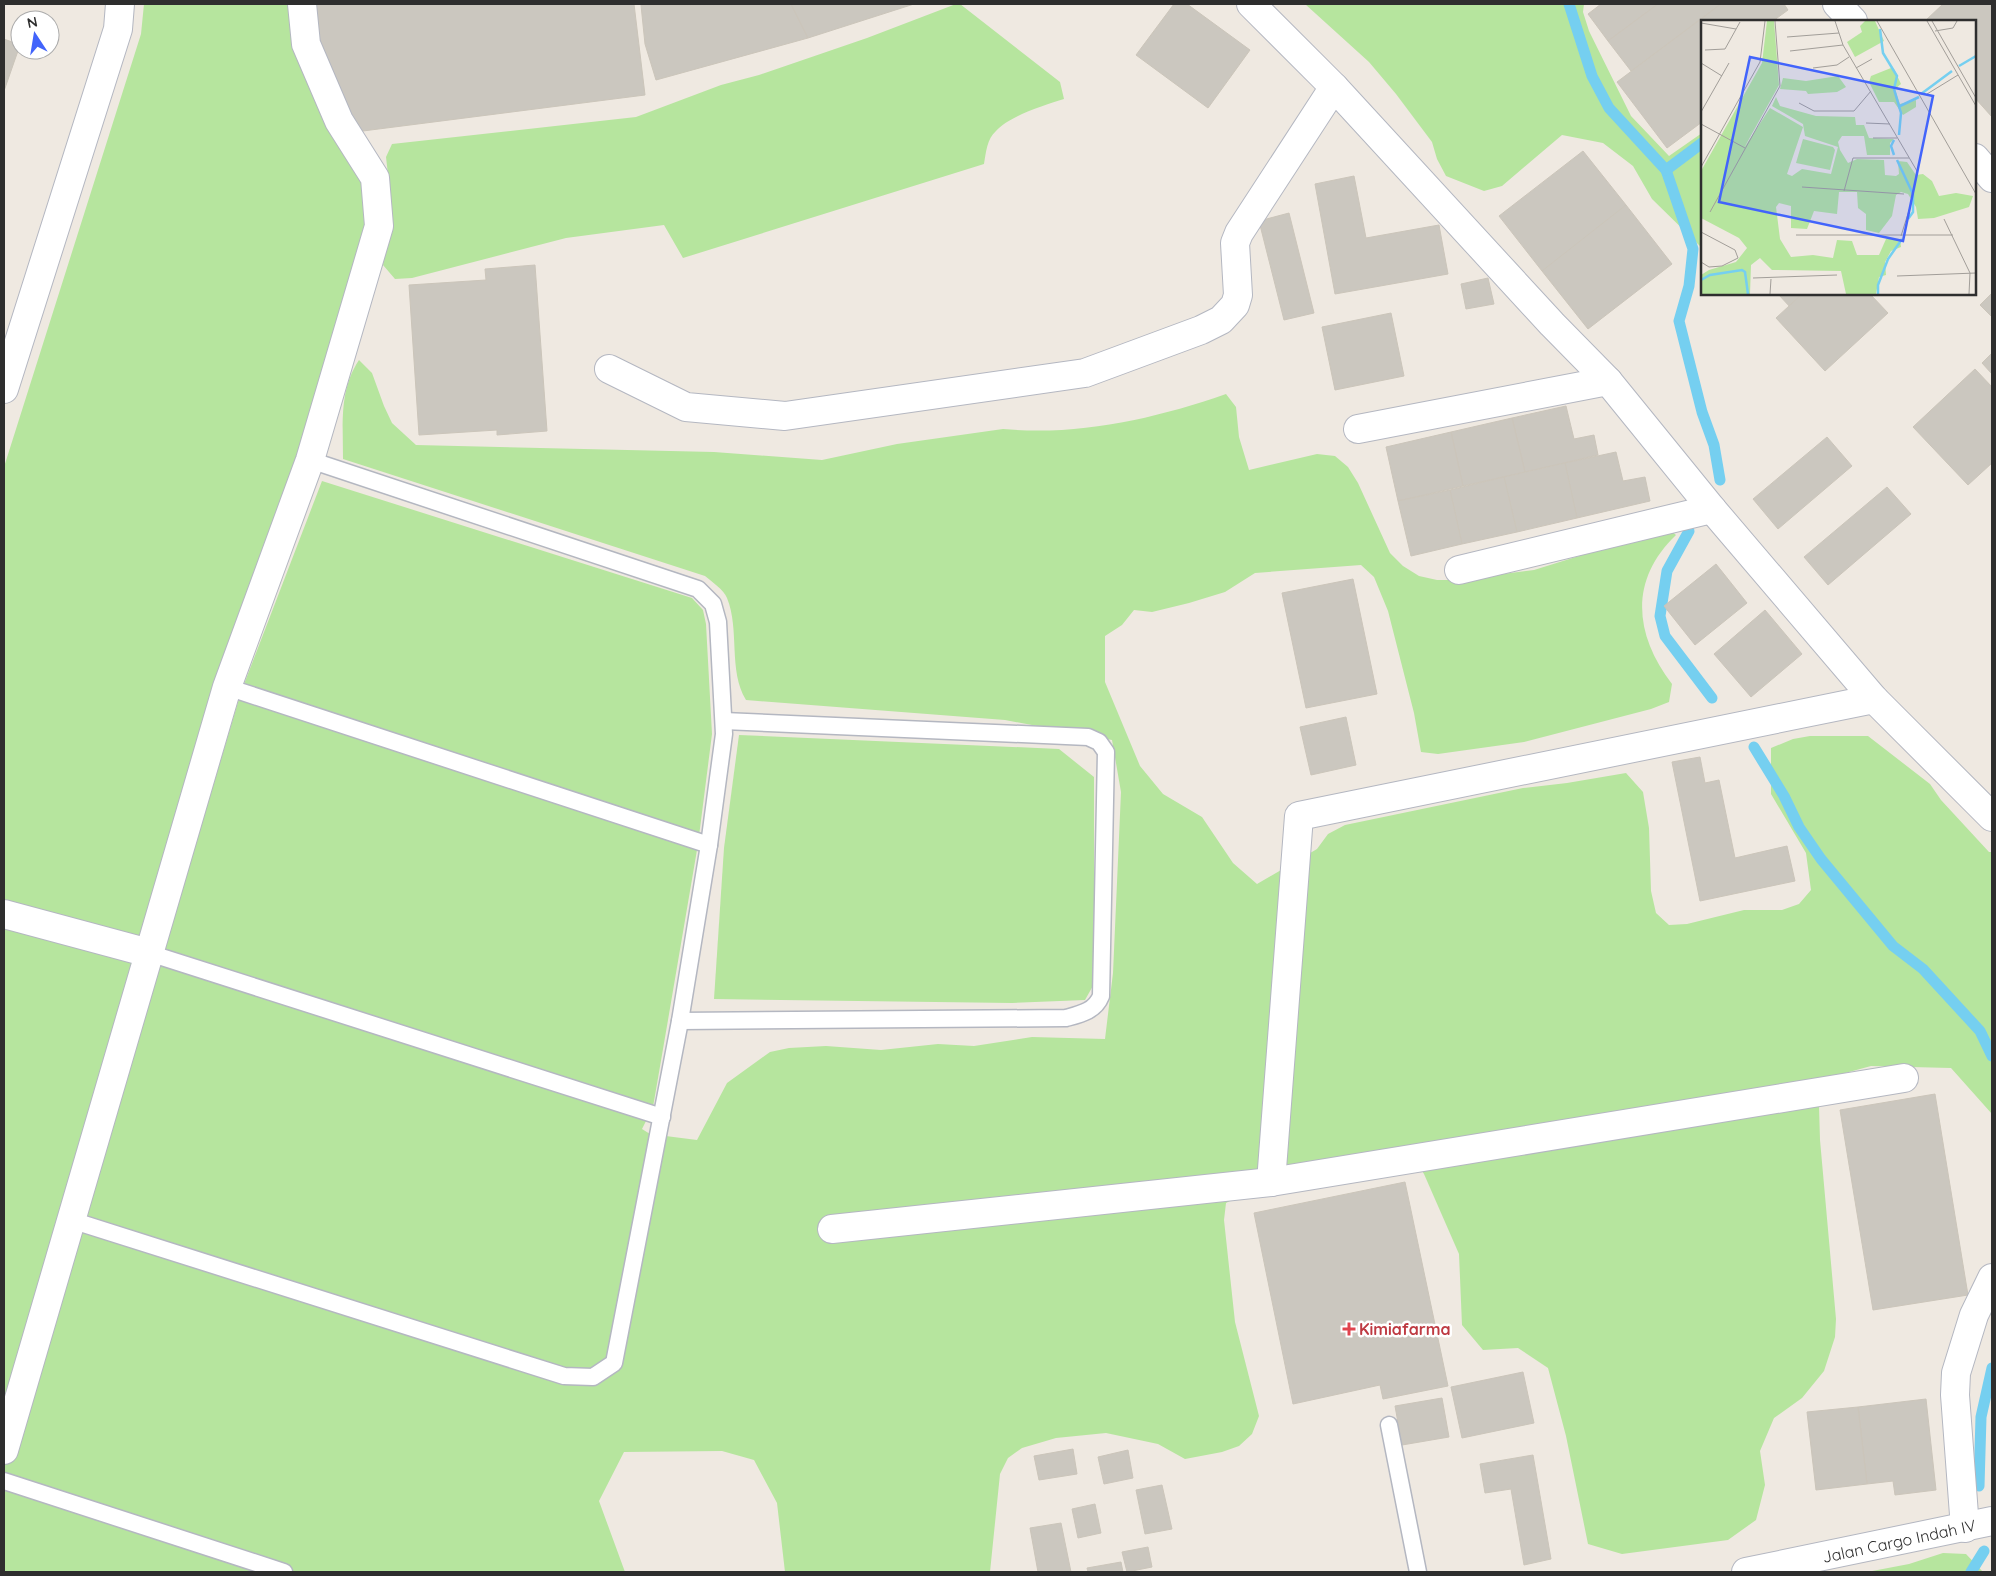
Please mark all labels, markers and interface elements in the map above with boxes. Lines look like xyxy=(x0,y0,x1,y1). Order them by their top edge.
north arrow xyxy=(10,10,60,60)
text: N xyxy=(25,12,39,32)
inset map xyxy=(1701,20,1976,295)
place label: Kimiafarma xyxy=(1359,1319,1451,1339)
marker: Kimiafarma xyxy=(1343,1323,1355,1335)
street label: Jalan Cargo Indah IV xyxy=(1820,1515,1978,1567)

